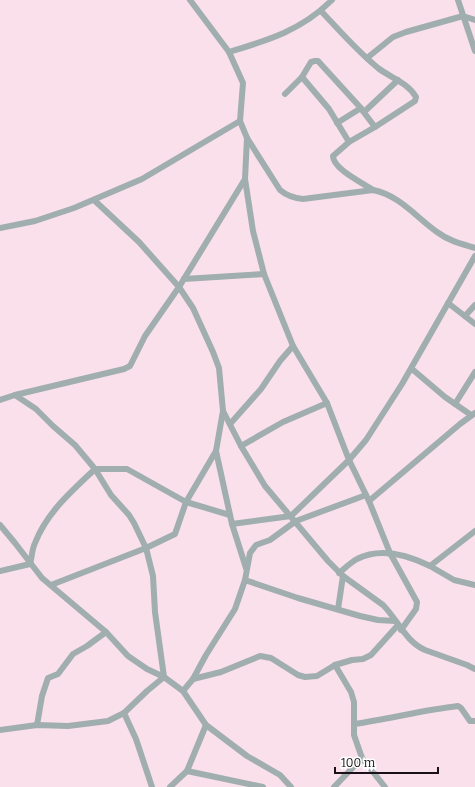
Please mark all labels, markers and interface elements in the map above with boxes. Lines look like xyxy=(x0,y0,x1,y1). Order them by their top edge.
scale bar xyxy=(335,749,438,775)
text: 100 m xyxy=(341,756,376,770)

